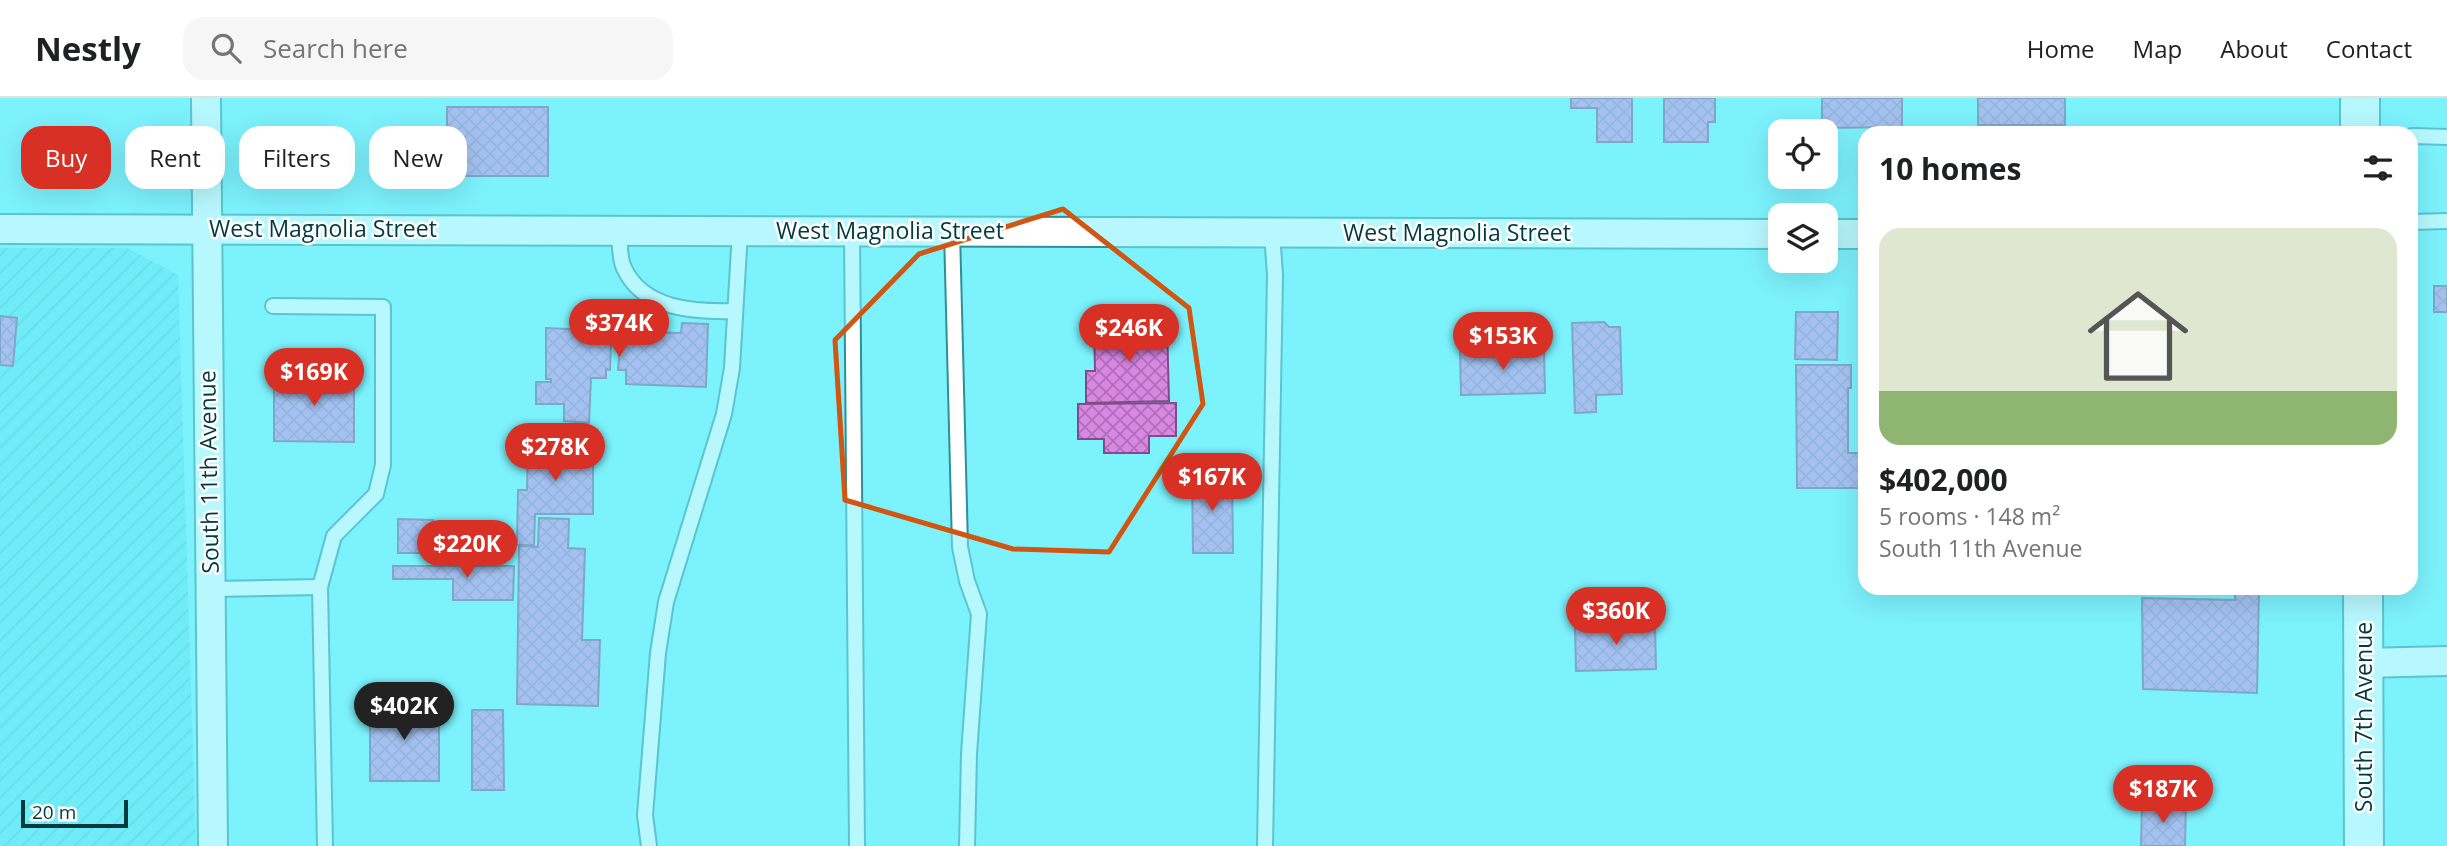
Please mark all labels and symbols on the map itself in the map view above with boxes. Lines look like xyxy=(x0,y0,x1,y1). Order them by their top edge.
street label: West Magnolia Street xyxy=(209,212,437,244)
street label: West Magnolia Street xyxy=(776,214,1004,246)
street label: West Magnolia Street xyxy=(1343,216,1571,248)
pin: $374K xyxy=(570,300,668,359)
pin: $246K xyxy=(1080,304,1178,364)
pin: $153K xyxy=(1454,313,1552,372)
pin: $169K xyxy=(265,348,363,408)
street label: South 11th Avenue xyxy=(190,370,226,574)
pin: $278K xyxy=(506,424,604,483)
pin: $167K xyxy=(1163,454,1261,513)
pin: $220K xyxy=(418,520,516,580)
pin: $360K xyxy=(1567,588,1665,647)
street label: South 7th Avenue xyxy=(2347,622,2379,812)
pin: $402K xyxy=(355,682,453,742)
pin: $187K xyxy=(2114,766,2212,825)
scale bar xyxy=(21,797,128,829)

